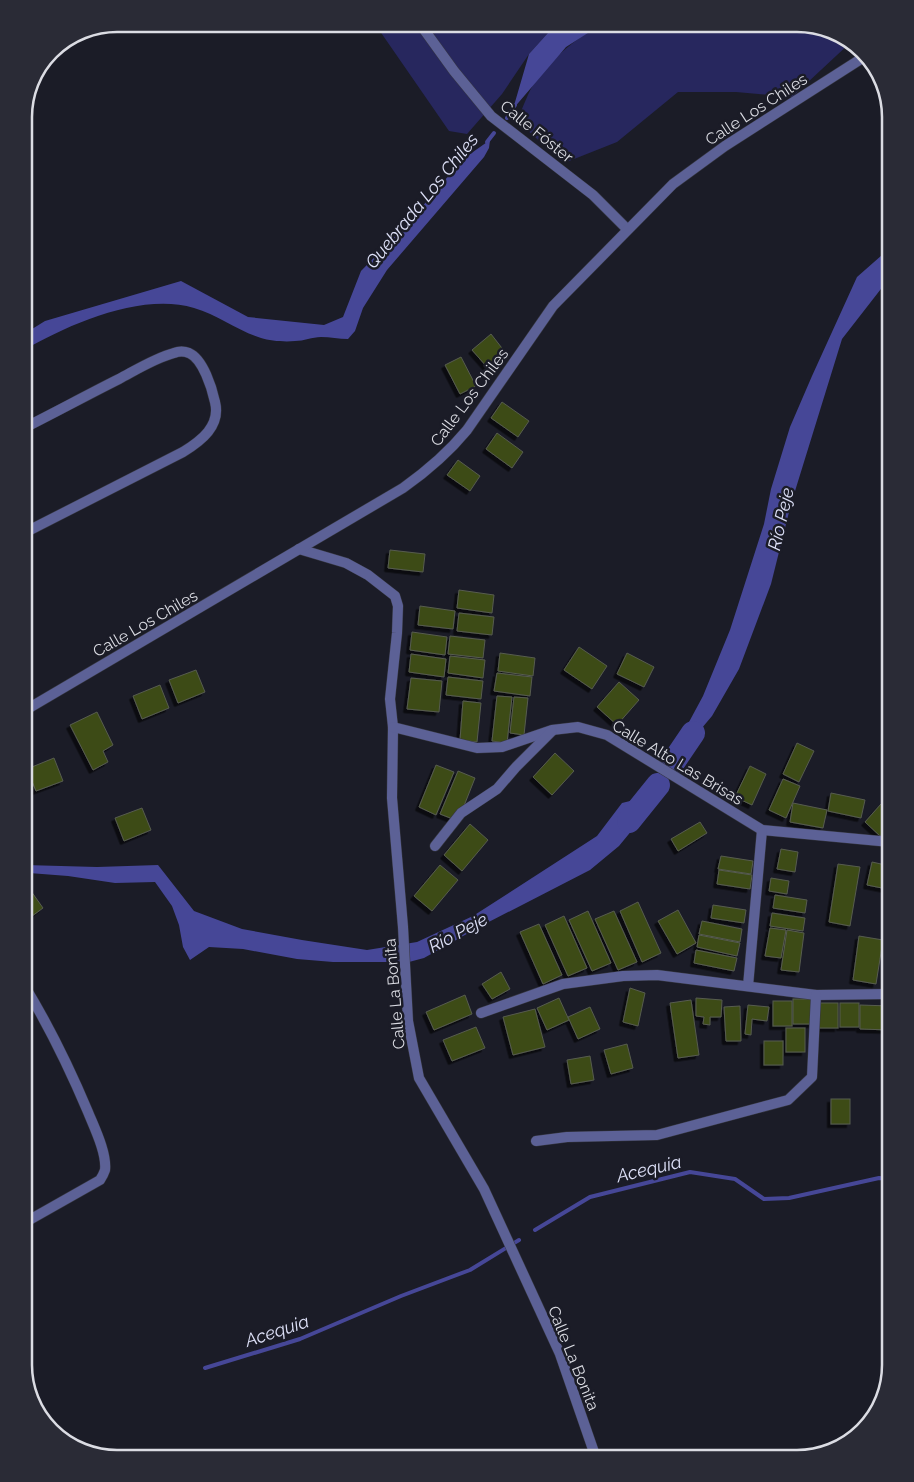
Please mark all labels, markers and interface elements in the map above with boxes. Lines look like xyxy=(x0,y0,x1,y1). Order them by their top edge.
street label: Calle Los Chiles xyxy=(702,69,811,149)
street label: Calle Fóster xyxy=(496,96,577,167)
water label: Quebrada Los Chiles xyxy=(361,129,483,272)
street label: Calle Los Chiles xyxy=(426,344,513,450)
water label: Río Peje xyxy=(763,485,798,552)
street label: Calle Los Chiles xyxy=(90,586,201,661)
street label: Calle Alto Las Brisas xyxy=(609,716,747,809)
water label: Río Peje xyxy=(425,908,491,957)
street label: Calle La Bonita xyxy=(380,938,409,1050)
water label: Acequia xyxy=(613,1151,684,1186)
street label: Calle La Bonita xyxy=(544,1303,603,1413)
water label: Acequia xyxy=(241,1310,312,1351)

